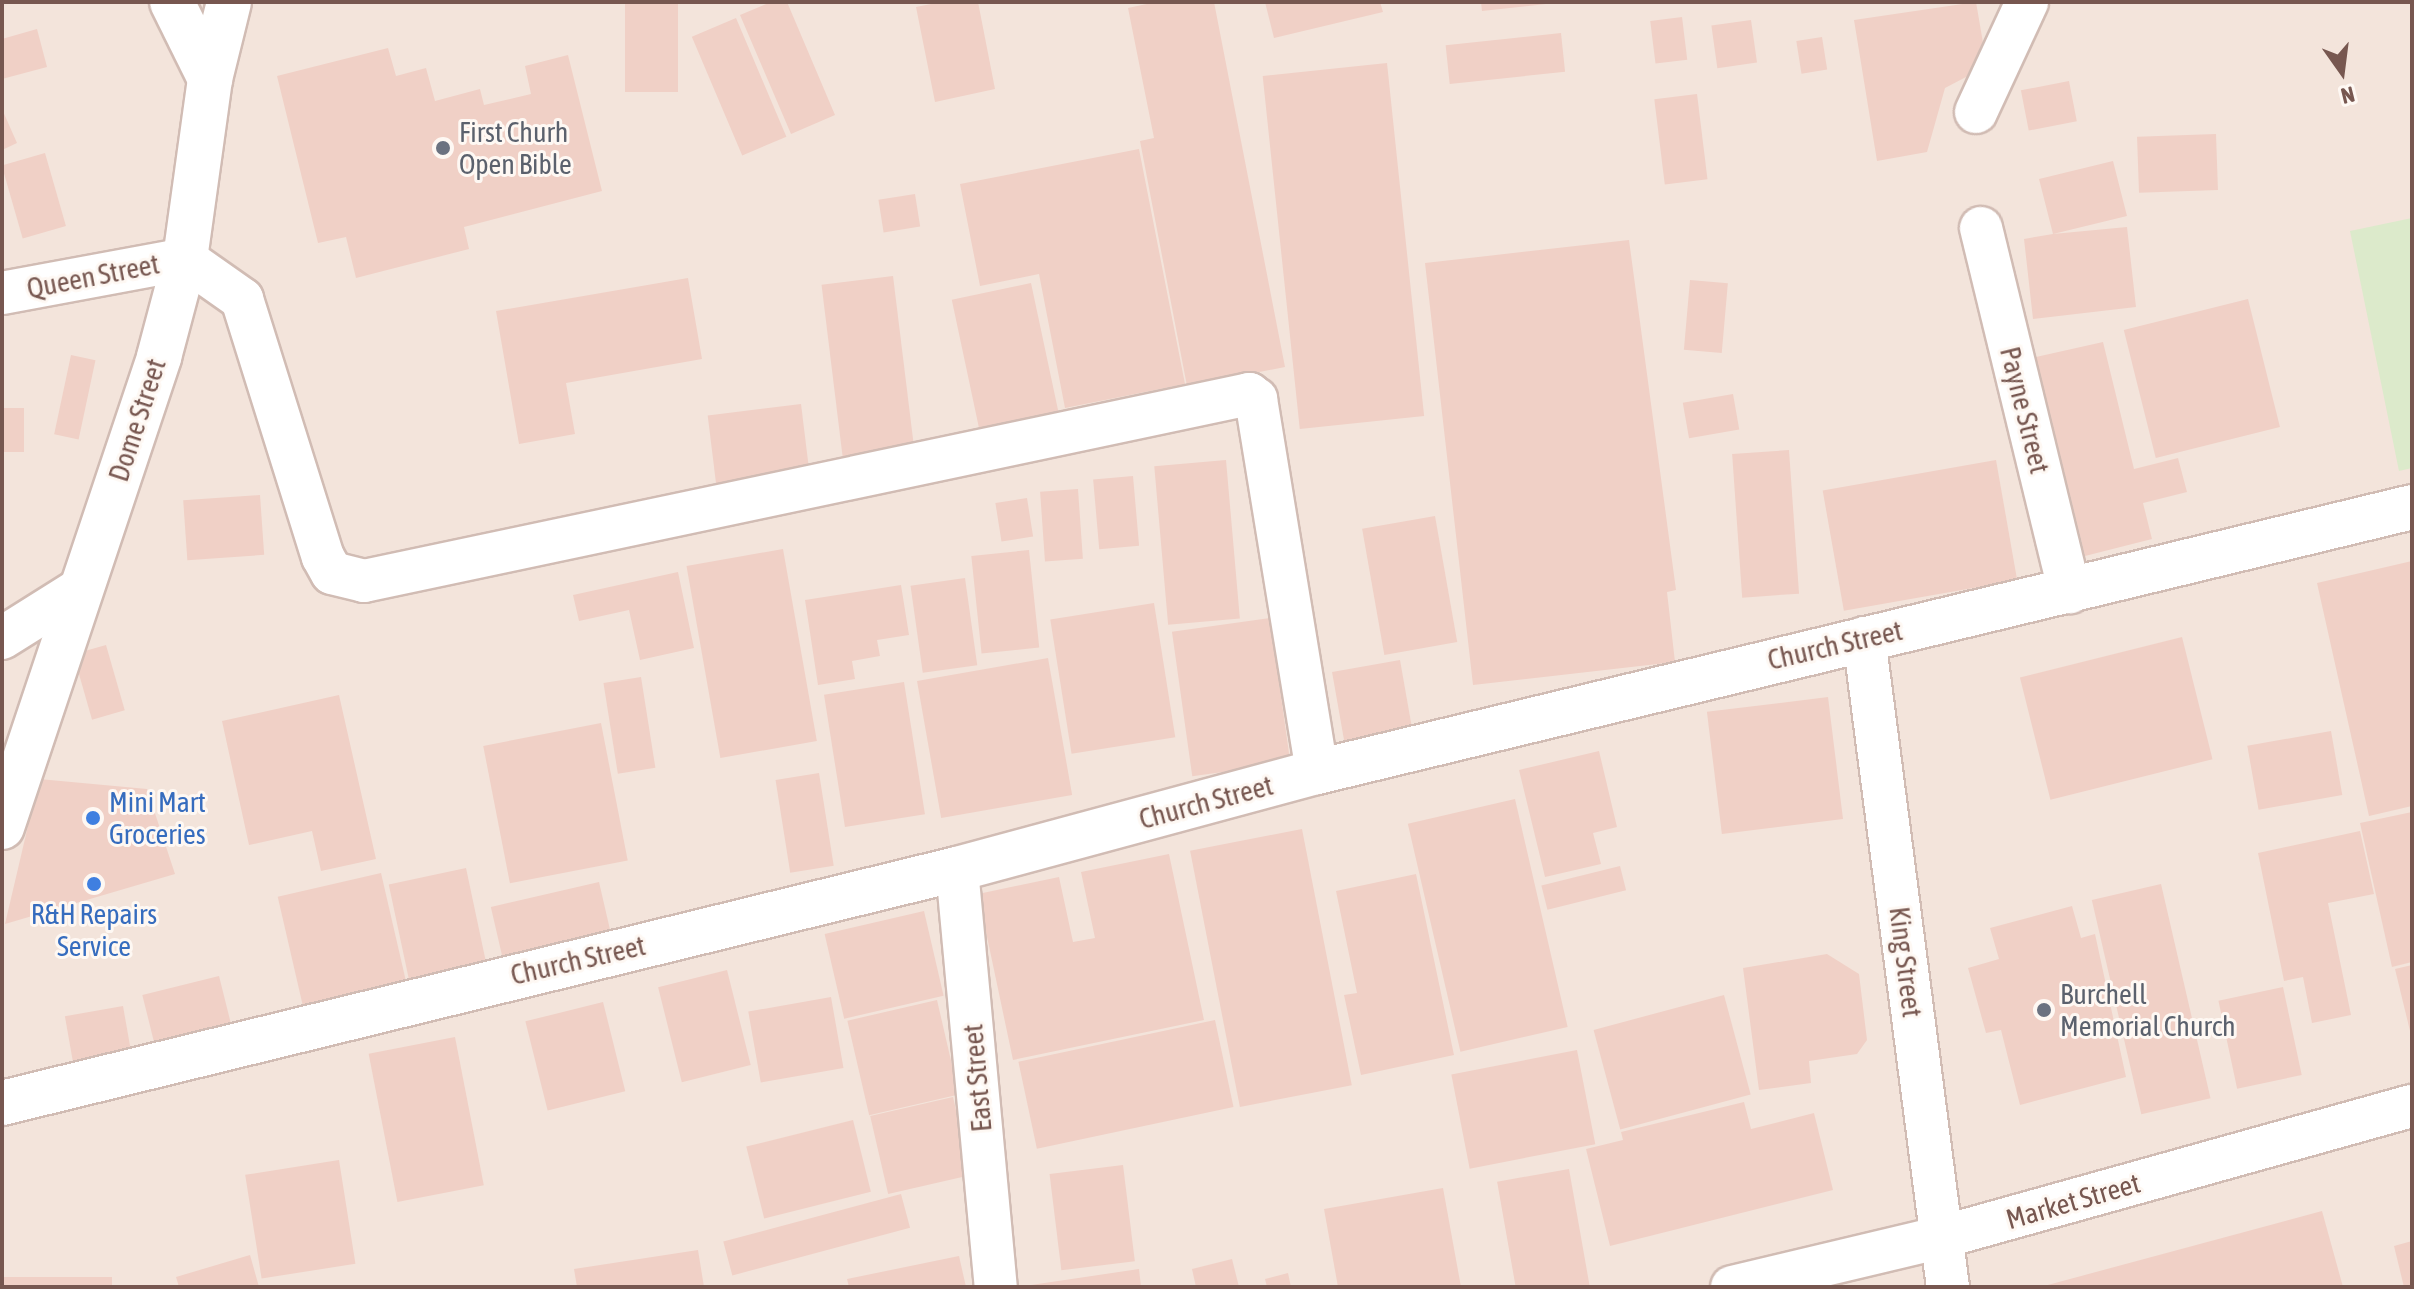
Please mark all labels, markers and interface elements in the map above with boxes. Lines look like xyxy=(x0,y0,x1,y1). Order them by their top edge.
north arrow xyxy=(2302,32,2382,112)
text: N xyxy=(2338,81,2357,109)
place label: First Churh Open Bible xyxy=(459,115,572,181)
marker: First Churh Open Bible xyxy=(434,139,452,157)
street label: Queen Street xyxy=(24,247,162,305)
street label: Payne Street xyxy=(1993,343,2057,477)
street label: Dome Street xyxy=(101,354,173,486)
street label: Church Street xyxy=(1764,613,1906,677)
street label: Church Street xyxy=(1135,768,1277,836)
place label: Mini Mart Groceries xyxy=(109,785,206,851)
marker: Mini Mart Groceries xyxy=(84,809,102,827)
marker: R&H Repairs Service xyxy=(85,875,103,893)
place label: R&H Repairs Service xyxy=(31,897,157,963)
street label: King Street xyxy=(1883,905,1929,1019)
street label: Church Street xyxy=(507,928,649,992)
place label: Burchell Memorial Church xyxy=(2060,977,2236,1043)
marker: Burchell Memorial Church xyxy=(2035,1001,2053,1019)
street label: East Street xyxy=(956,1023,998,1133)
street label: Market Street xyxy=(2002,1166,2144,1236)

